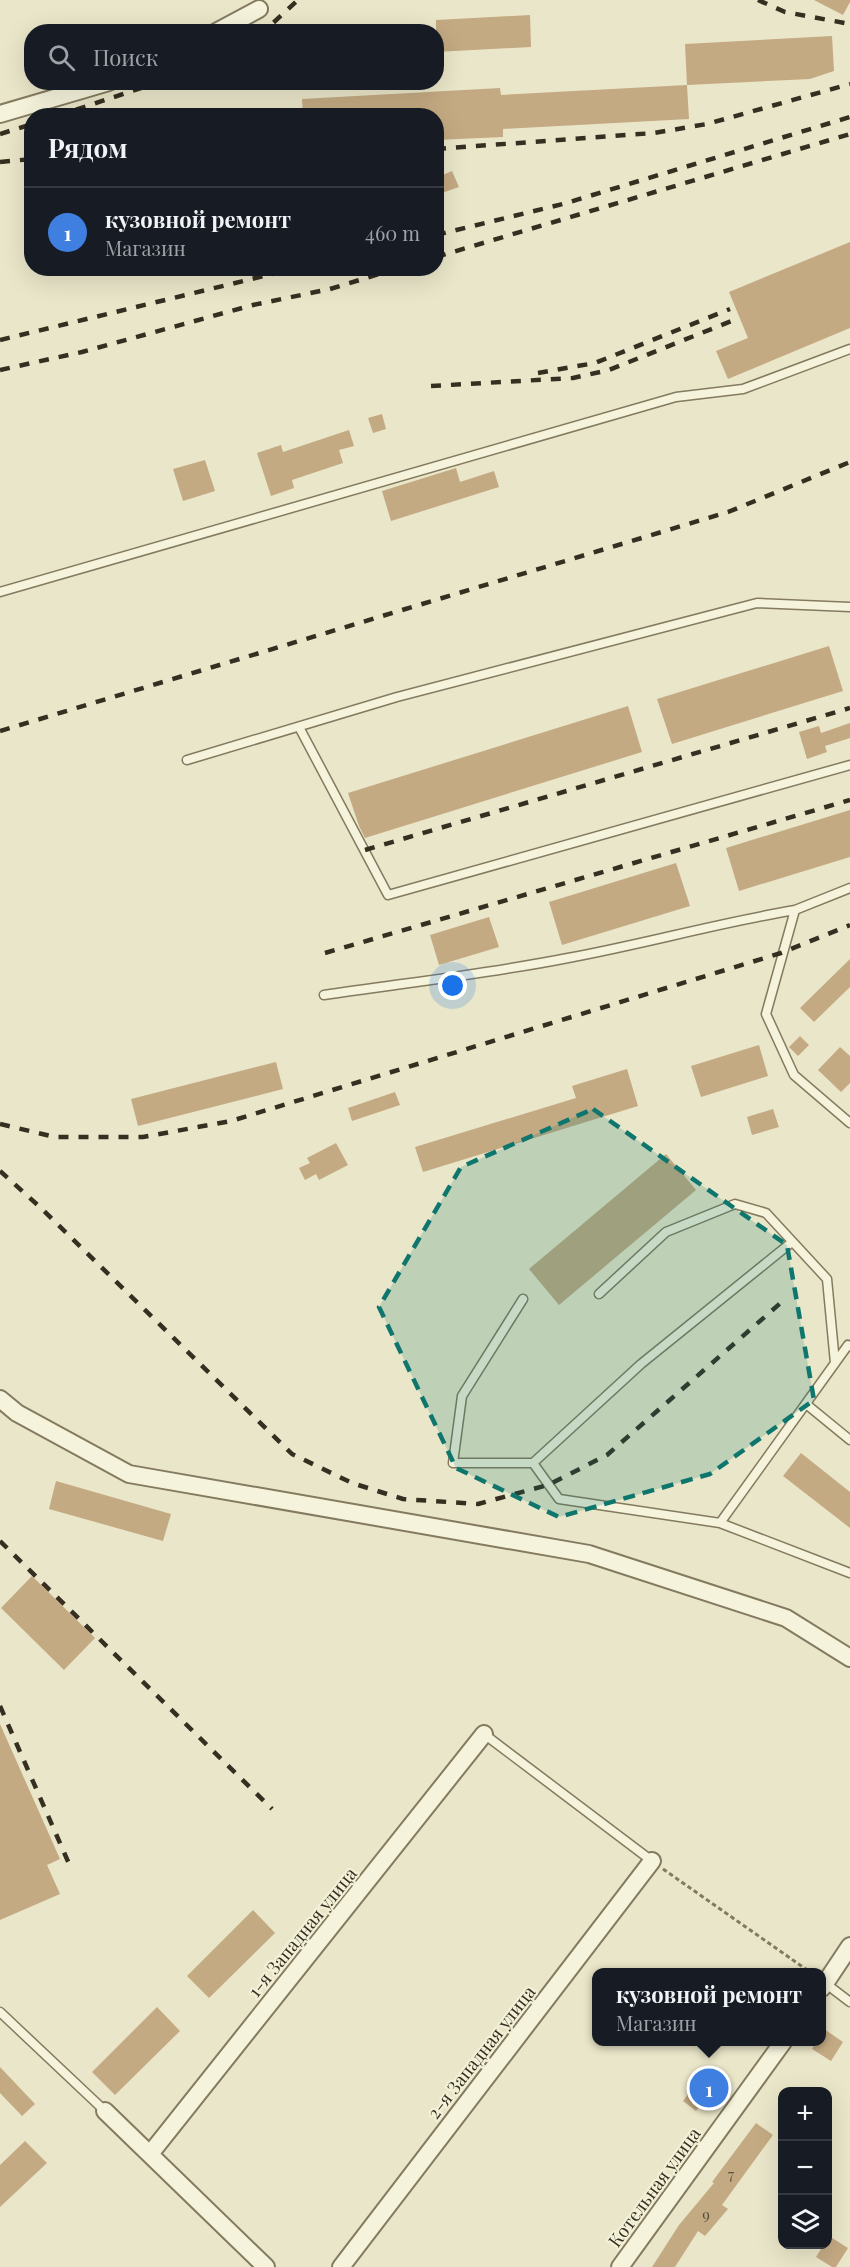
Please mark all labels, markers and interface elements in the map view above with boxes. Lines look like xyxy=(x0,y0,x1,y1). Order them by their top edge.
search box xyxy=(24,24,444,90)
icon: search xyxy=(45,41,78,74)
text: Поиск xyxy=(93,42,158,72)
text: Рядом xyxy=(48,130,127,165)
text: кузовной ремонт xyxy=(105,204,291,234)
text: 1 xyxy=(64,219,71,246)
text: 460 m xyxy=(365,219,420,246)
text: Магазин xyxy=(105,234,186,261)
your location xyxy=(438,971,467,1000)
street label: 1-я Западная улица xyxy=(242,1862,362,2002)
popup xyxy=(592,1968,826,2046)
text: кузовной ремонт xyxy=(616,1979,802,2009)
street label: 2-я Западная улица xyxy=(421,1980,541,2123)
text: Магазин xyxy=(616,2009,697,2036)
pin: 1 xyxy=(690,2066,728,2110)
map controls xyxy=(778,2087,832,2249)
button: + xyxy=(778,2087,832,2141)
street label: Котельная улица xyxy=(602,2122,706,2252)
button: − xyxy=(778,2141,832,2195)
house number: 7 xyxy=(728,2164,734,2184)
button: layers xyxy=(778,2195,832,2249)
house number: 9 xyxy=(702,2204,710,2224)

